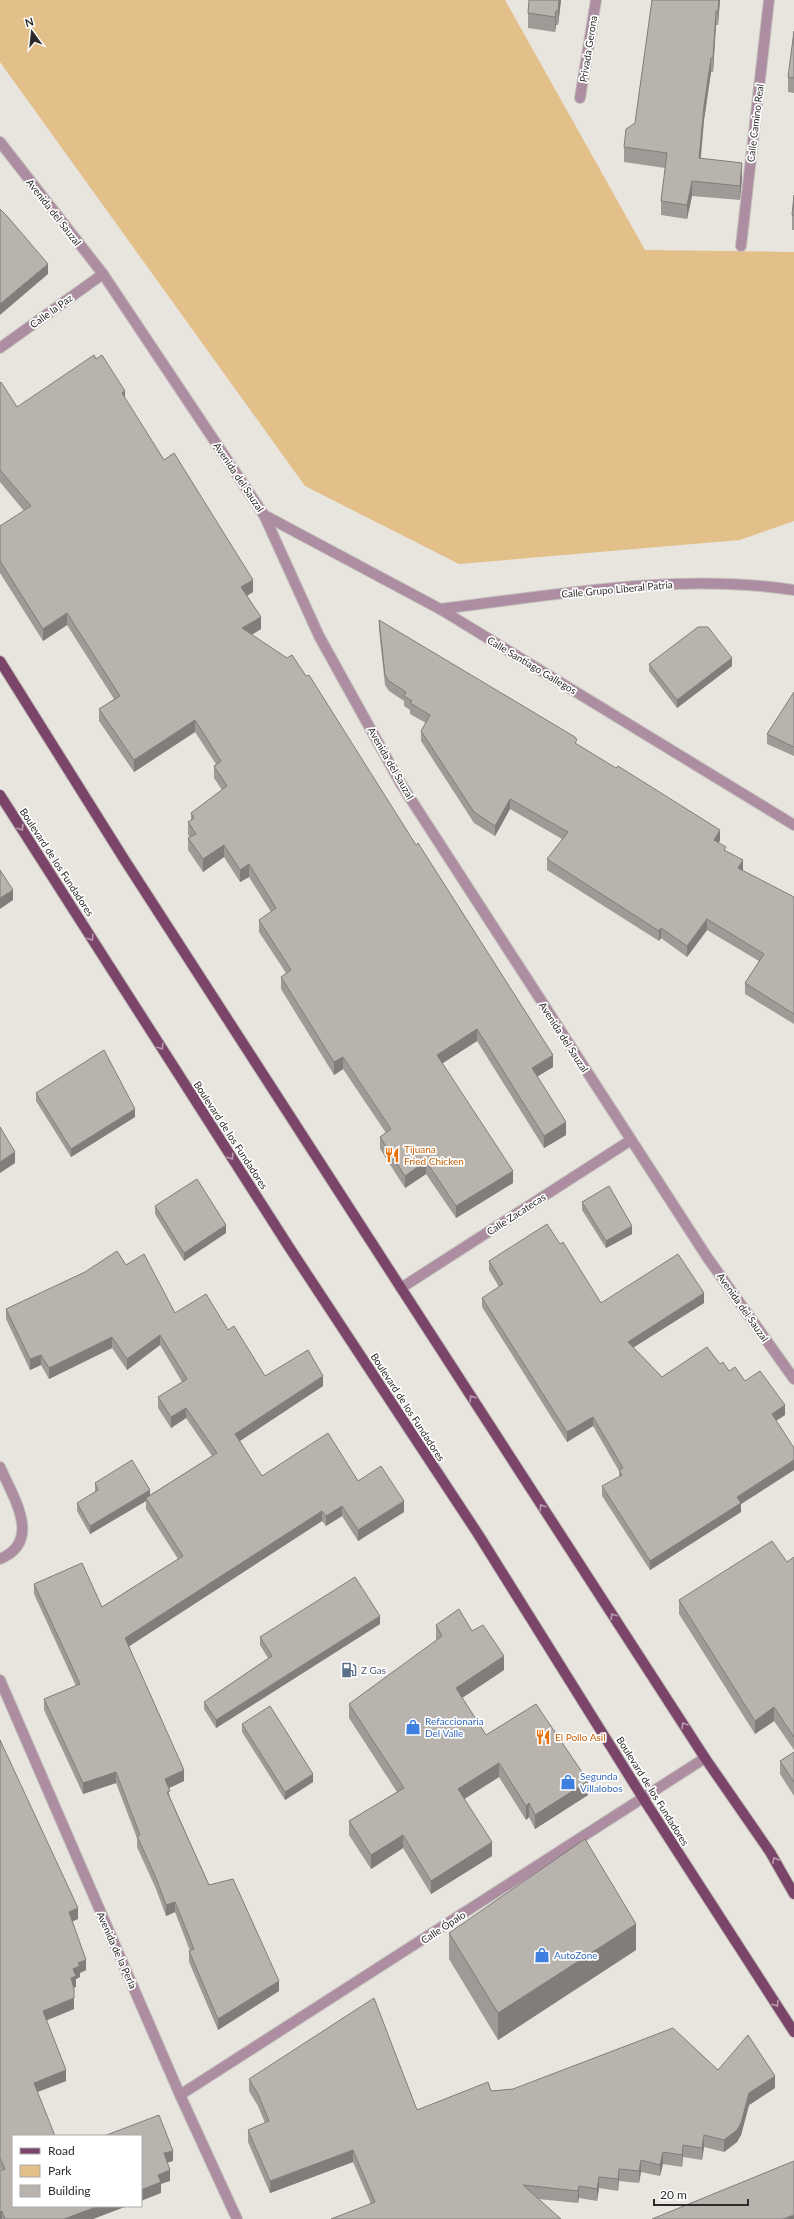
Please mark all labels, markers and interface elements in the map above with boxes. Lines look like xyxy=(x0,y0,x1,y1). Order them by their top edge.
north arrow xyxy=(12,12,52,52)
text: N xyxy=(24,14,35,29)
street label: Privada Gerona xyxy=(577,15,599,83)
street label: Calle Camino Real xyxy=(744,83,766,163)
street label: Avenida del Sauzal xyxy=(24,176,84,248)
street label: Calle la Paz xyxy=(27,291,75,330)
street label: Avenida del Sauzal xyxy=(211,440,267,514)
street label: Calle Grupo Liberal Patria xyxy=(561,578,673,600)
street label: Calle Santiago Gallegos xyxy=(485,634,579,696)
street label: Avenida del Sauzal xyxy=(365,725,417,801)
street label: Boulevard de los Fundadores xyxy=(18,806,96,918)
one-way arrow xyxy=(16,824,24,831)
one-way arrow xyxy=(86,933,93,940)
street label: Avenida del Sauzal xyxy=(537,1000,591,1074)
one-way arrow xyxy=(156,1043,164,1050)
street label: Boulevard de los Fundadores xyxy=(192,1079,270,1191)
place label: Tijuana Fried Chicken xyxy=(404,1143,464,1167)
restaurant icon: Tijuana Fried Chicken xyxy=(383,1146,401,1164)
one-way arrow xyxy=(226,1153,234,1160)
street label: Calle Zacatecas xyxy=(484,1191,548,1237)
street label: Avenida del Sauzal xyxy=(715,1270,771,1344)
street label: Boulevard de los Fundadores xyxy=(369,1351,447,1463)
one-way arrow xyxy=(469,1395,476,1402)
one-way arrow xyxy=(539,1504,547,1511)
one-way arrow xyxy=(610,1613,618,1620)
fuel station icon: Z Gas xyxy=(340,1661,358,1679)
place label: Z Gas xyxy=(361,1664,386,1676)
place label: Refaccionaria Del Valle xyxy=(425,1715,484,1739)
shop icon: Refaccionaria Del Valle xyxy=(404,1718,422,1736)
one-way arrow xyxy=(681,1722,688,1729)
restaurant icon: El Pollo Asil xyxy=(534,1728,552,1746)
place label: El Pollo Asil xyxy=(555,1731,606,1743)
street label: Boulevard de los Fundadores xyxy=(614,1734,692,1848)
place label: Segunda Villalobos xyxy=(580,1770,623,1794)
shop icon: Segunda Villalobos xyxy=(559,1773,577,1791)
one-way arrow xyxy=(772,1857,780,1864)
street label: Calle Ópalo xyxy=(418,1908,468,1946)
street label: Avenida de la Perla xyxy=(95,1910,139,1990)
shop icon: AutoZone xyxy=(533,1946,551,1964)
place label: AutoZone xyxy=(554,1949,598,1961)
one-way arrow xyxy=(771,2000,779,2007)
legend xyxy=(12,2135,142,2207)
text: Road xyxy=(48,2143,75,2158)
text: Park xyxy=(48,2163,72,2178)
scale bar xyxy=(654,2181,748,2207)
text: Building xyxy=(48,2183,91,2198)
text: 20 m xyxy=(660,2187,687,2202)

